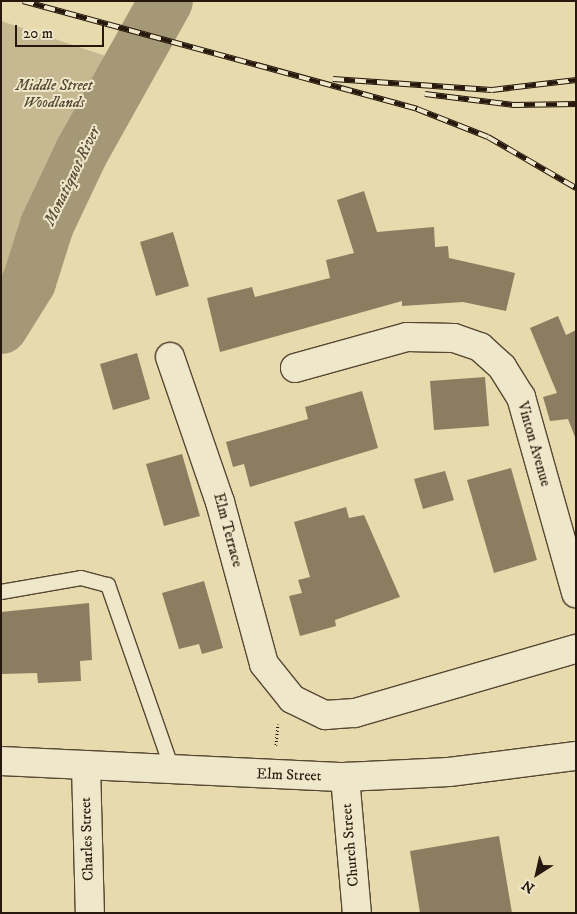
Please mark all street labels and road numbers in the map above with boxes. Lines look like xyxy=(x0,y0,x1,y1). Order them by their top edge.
street label: Vinton Avenue xyxy=(513,400,555,488)
street label: Elm Terrace xyxy=(209,491,247,569)
street label: Elm Street xyxy=(256,765,322,785)
street label: Charles Street xyxy=(77,797,97,881)
street label: Church Street xyxy=(337,803,363,887)

